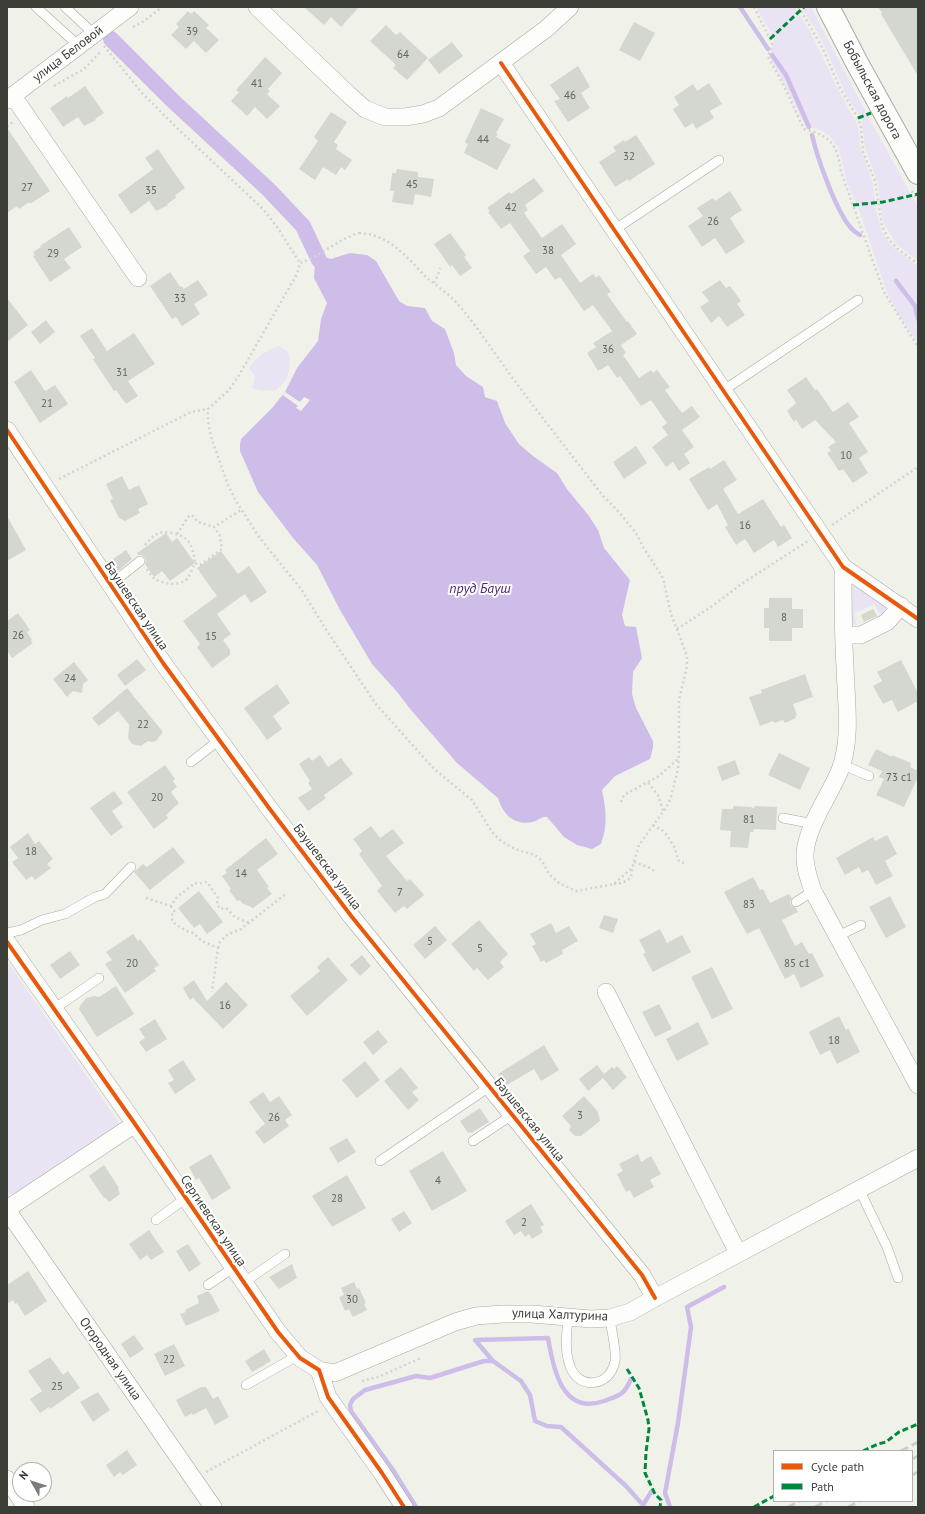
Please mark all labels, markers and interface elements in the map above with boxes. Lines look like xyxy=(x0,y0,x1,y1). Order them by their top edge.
street label: улица Беловой xyxy=(30,22,106,86)
house number: 39 xyxy=(186,25,198,39)
street label: Бобыльская дорога xyxy=(839,38,905,142)
house number: 64 xyxy=(397,48,409,62)
house number: 41 xyxy=(251,77,263,91)
house number: 46 xyxy=(564,89,576,103)
house number: 44 xyxy=(477,133,489,147)
house number: 32 xyxy=(623,150,635,164)
house number: 45 xyxy=(406,178,418,192)
house number: 27 xyxy=(21,181,33,195)
house number: 35 xyxy=(145,184,157,198)
house number: 42 xyxy=(505,201,517,215)
house number: 26 xyxy=(707,215,719,229)
house number: 38 xyxy=(542,244,554,258)
house number: 29 xyxy=(47,247,59,261)
house number: 33 xyxy=(174,292,186,306)
house number: 36 xyxy=(602,343,614,357)
house number: 31 xyxy=(116,366,128,380)
house number: 21 xyxy=(41,397,53,411)
house number: 10 xyxy=(840,449,852,463)
house number: 16 xyxy=(739,519,751,533)
street label: Баушевская улица xyxy=(101,559,171,653)
water label: пруд Бауш xyxy=(449,581,511,597)
house number: 8 xyxy=(781,611,787,625)
house number: 26 xyxy=(12,629,24,643)
house number: 15 xyxy=(205,630,217,644)
house number: 24 xyxy=(64,672,76,686)
house number: 22 xyxy=(137,718,149,732)
house number: 73 с1 xyxy=(886,771,912,785)
house number: 20 xyxy=(151,791,163,805)
house number: 81 xyxy=(743,813,755,827)
street label: Баушевская улица xyxy=(290,821,364,913)
house number: 18 xyxy=(25,845,37,859)
house number: 14 xyxy=(235,867,247,881)
house number: 7 xyxy=(397,886,403,900)
house number: 83 xyxy=(743,898,755,912)
house number: 5 xyxy=(427,935,433,949)
house number: 5 xyxy=(477,942,483,956)
house number: 20 xyxy=(126,957,138,971)
house number: 85 с1 xyxy=(784,957,810,971)
house number: 16 xyxy=(219,999,231,1013)
house number: 18 xyxy=(828,1034,840,1048)
street label: Баушевская улица xyxy=(490,1075,568,1165)
house number: 3 xyxy=(577,1109,583,1123)
house number: 26 xyxy=(268,1111,280,1125)
street label: Сергиевская улица xyxy=(177,1172,249,1270)
house number: 4 xyxy=(435,1174,441,1188)
house number: 28 xyxy=(331,1192,343,1206)
house number: 2 xyxy=(521,1216,527,1230)
house number: 30 xyxy=(346,1293,358,1307)
street label: улица Халтурина xyxy=(512,1306,608,1324)
street label: Огородная улица xyxy=(76,1315,144,1403)
house number: 22 xyxy=(163,1353,175,1367)
house number: 25 xyxy=(51,1380,63,1394)
legend xyxy=(773,1450,913,1502)
text: Cycle path xyxy=(811,1459,864,1474)
north arrow xyxy=(12,1462,52,1502)
text: N xyxy=(16,1468,31,1482)
text: Path xyxy=(811,1479,834,1494)

